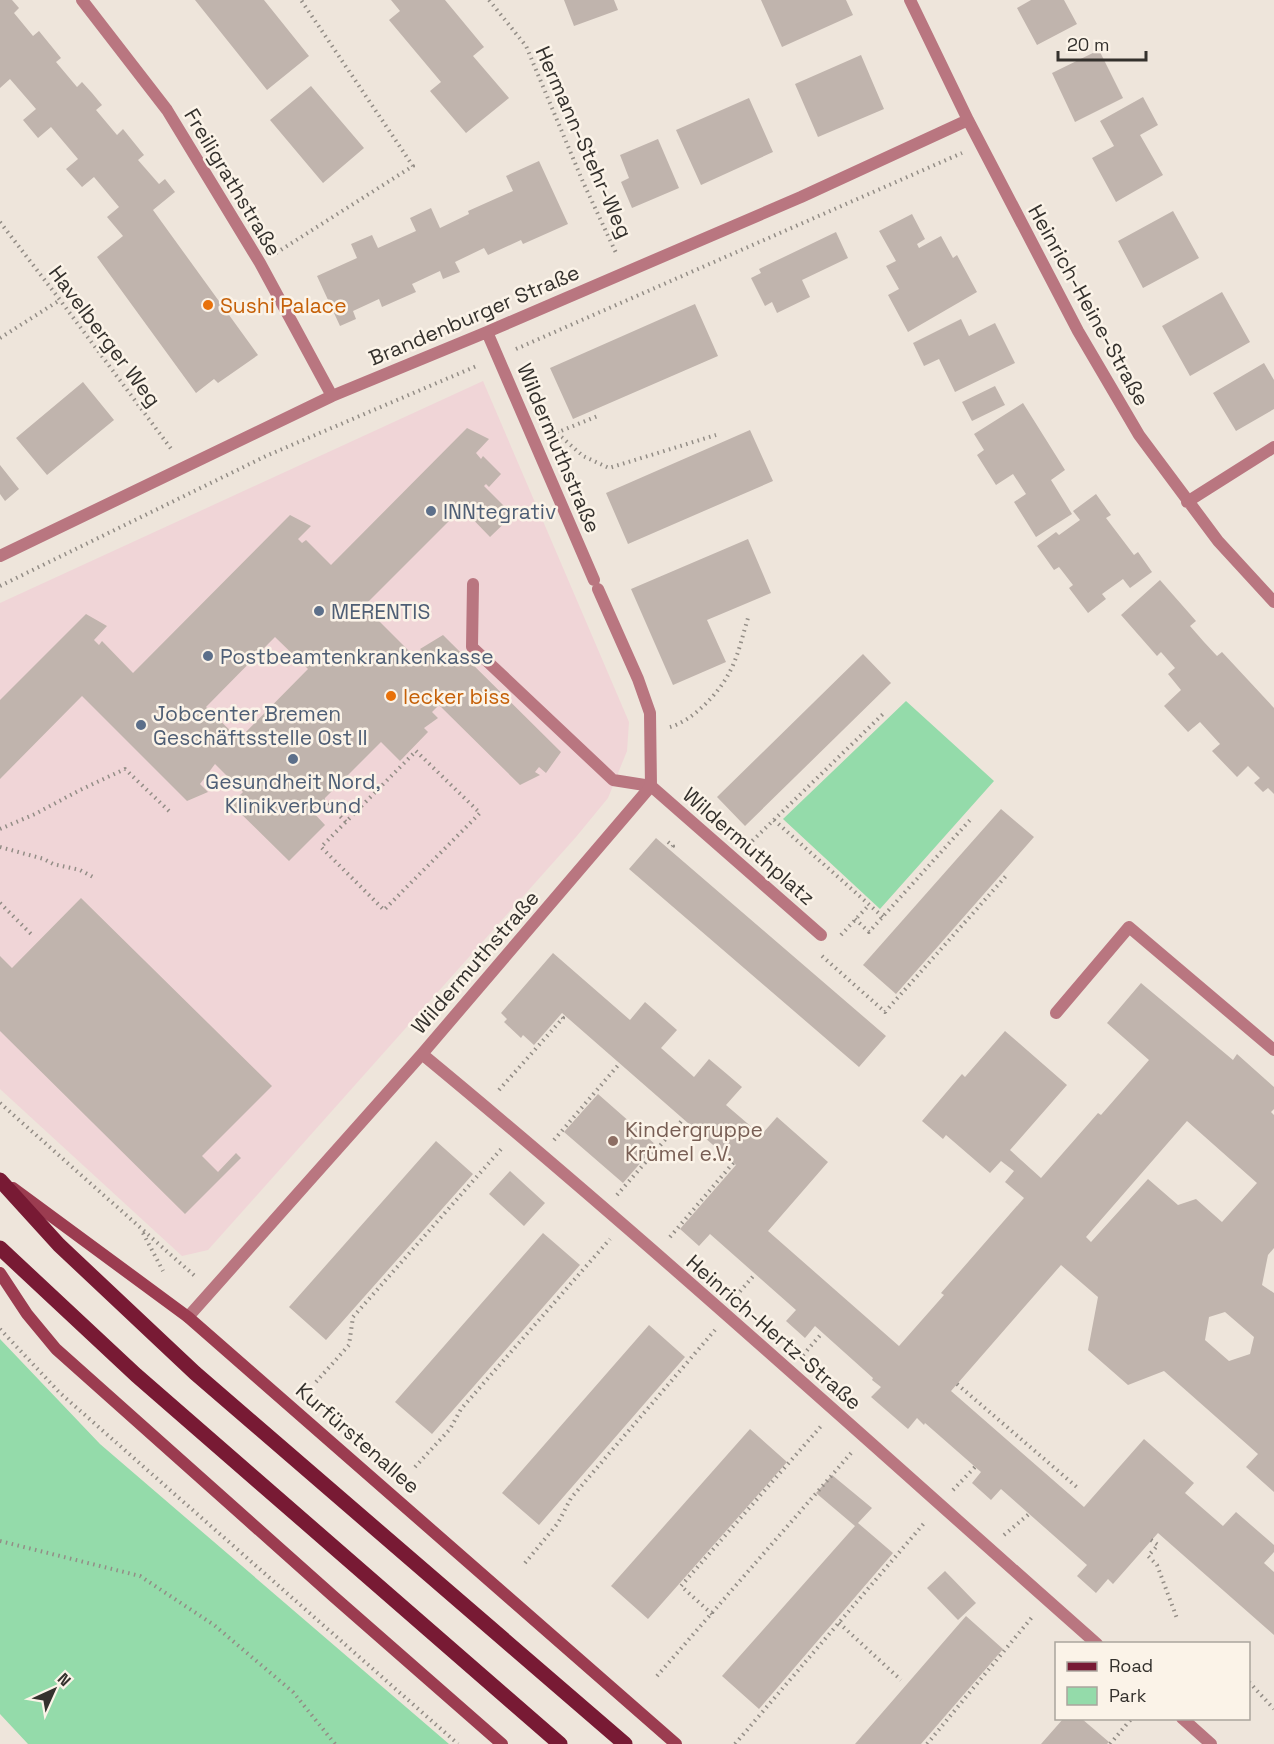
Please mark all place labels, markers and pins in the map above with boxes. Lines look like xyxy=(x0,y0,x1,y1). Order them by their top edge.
place label: Sushi Palace xyxy=(220,292,347,319)
marker: Sushi Palace xyxy=(201,298,215,312)
place label: INNtegrativ xyxy=(443,498,556,525)
marker: INNtegrativ xyxy=(424,504,438,518)
place label: MERENTIS xyxy=(331,598,430,625)
marker: MERENTIS xyxy=(312,604,326,618)
place label: Postbeamtenkrankenkasse xyxy=(220,643,494,670)
marker: Postbeamtenkrankenkasse xyxy=(201,649,215,663)
place label: lecker biss xyxy=(403,683,510,710)
marker: lecker biss xyxy=(384,689,398,703)
place label: Jobcenter Bremen Geschäftsstelle Ost II xyxy=(153,700,368,751)
marker: Jobcenter Bremen Geschäftsstelle Ost II xyxy=(134,718,148,732)
marker: Gesundheit Nord, Klinikverbund xyxy=(286,752,300,766)
place label: Gesundheit Nord, Klinikverbund xyxy=(205,768,381,819)
place label: Kindergruppe Krümel e.V. xyxy=(625,1116,763,1167)
marker: Kindergruppe Krümel e.V. xyxy=(606,1134,620,1148)

